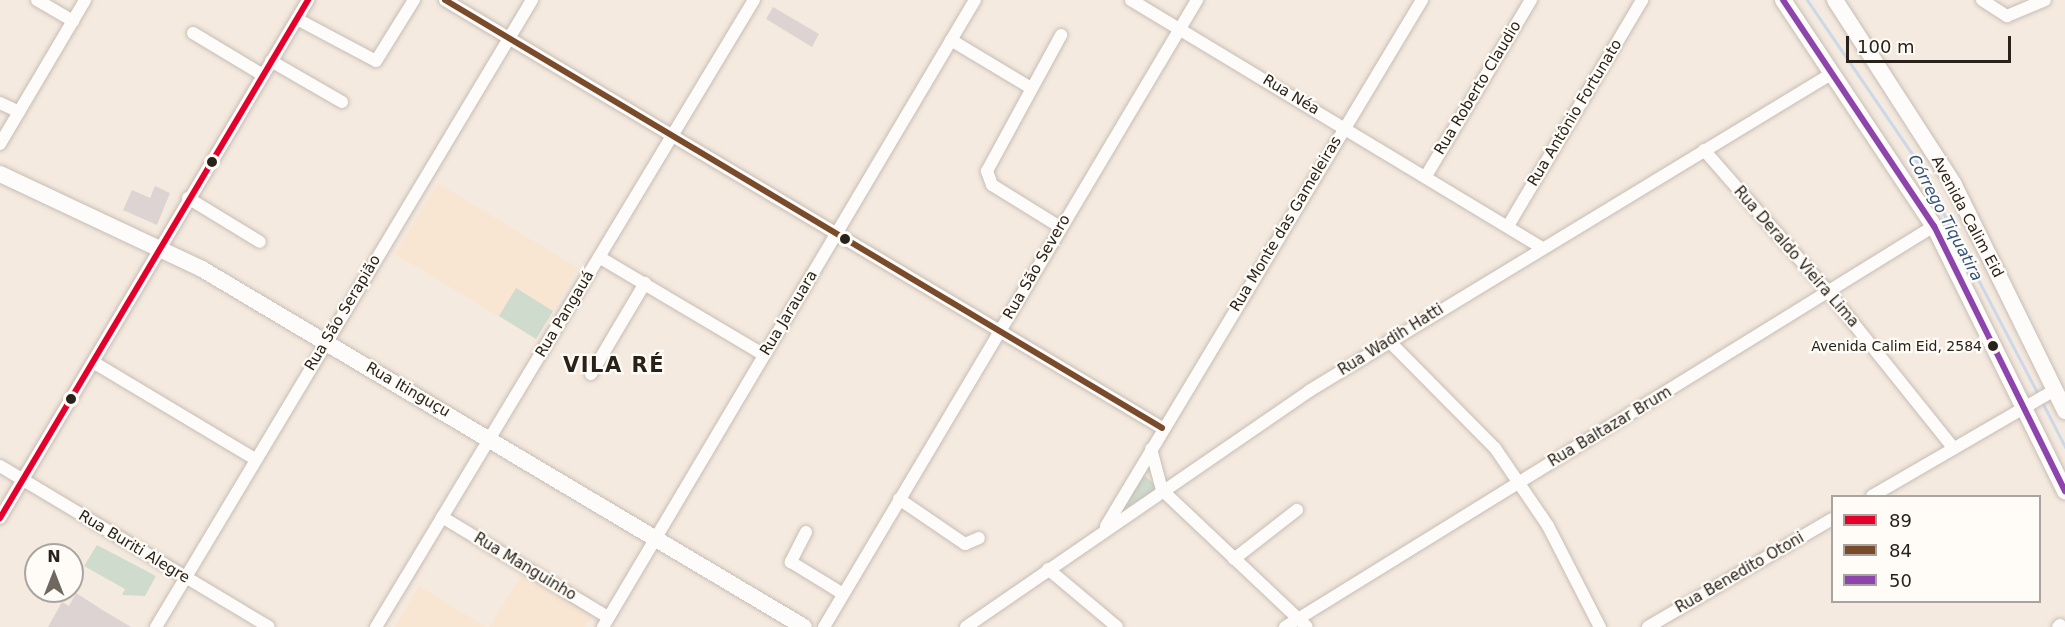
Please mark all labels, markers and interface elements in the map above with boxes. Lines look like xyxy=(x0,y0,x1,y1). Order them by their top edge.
street label: Rua Roberto Claudio xyxy=(1431,18,1525,158)
scale bar xyxy=(1849,24,2014,62)
street label: Rua Antônio Fortunato xyxy=(1524,36,1626,190)
text: 100 m xyxy=(1857,36,1915,57)
street label: Rua Néa xyxy=(1259,71,1323,119)
street label: Rua Monte das Gameleiras xyxy=(1226,133,1346,315)
water label: Córrego Tiquatira xyxy=(1904,152,1986,284)
street label: Avenida Calim Eid xyxy=(1927,153,2007,281)
unlabelled marker xyxy=(206,156,218,168)
street label: Rua Deraldo Vieira Lima xyxy=(1730,183,1862,331)
street label: Rua São Severo xyxy=(1000,212,1074,322)
unlabelled marker xyxy=(839,233,851,245)
street label: Rua São Serapião xyxy=(301,252,385,374)
street label: Rua Pangauá xyxy=(532,267,598,361)
street label: Rua Jarauara xyxy=(756,267,822,359)
street label: Rua Wadih Hatti xyxy=(1335,300,1447,380)
place label: Avenida Calim Eid, 2584 xyxy=(1811,338,1982,354)
marker: Avenida Calim Eid, 2584 xyxy=(1987,340,1999,352)
district label: VILA RÉ xyxy=(563,352,665,378)
street label: Rua Itinguçu xyxy=(363,359,453,421)
street label: Rua Baltazar Brum xyxy=(1545,383,1675,471)
unlabelled marker xyxy=(65,393,77,405)
legend xyxy=(1831,495,2041,603)
street label: Rua Buriti Alegre xyxy=(75,507,193,587)
text: 89 xyxy=(1889,510,1912,531)
street label: Rua Manguinho xyxy=(471,529,579,605)
street label: Rua Benedito Otoni xyxy=(1672,529,1808,617)
text: 84 xyxy=(1889,540,1912,561)
north arrow xyxy=(24,543,84,603)
text: N xyxy=(47,547,61,566)
text: 50 xyxy=(1889,570,1912,591)

